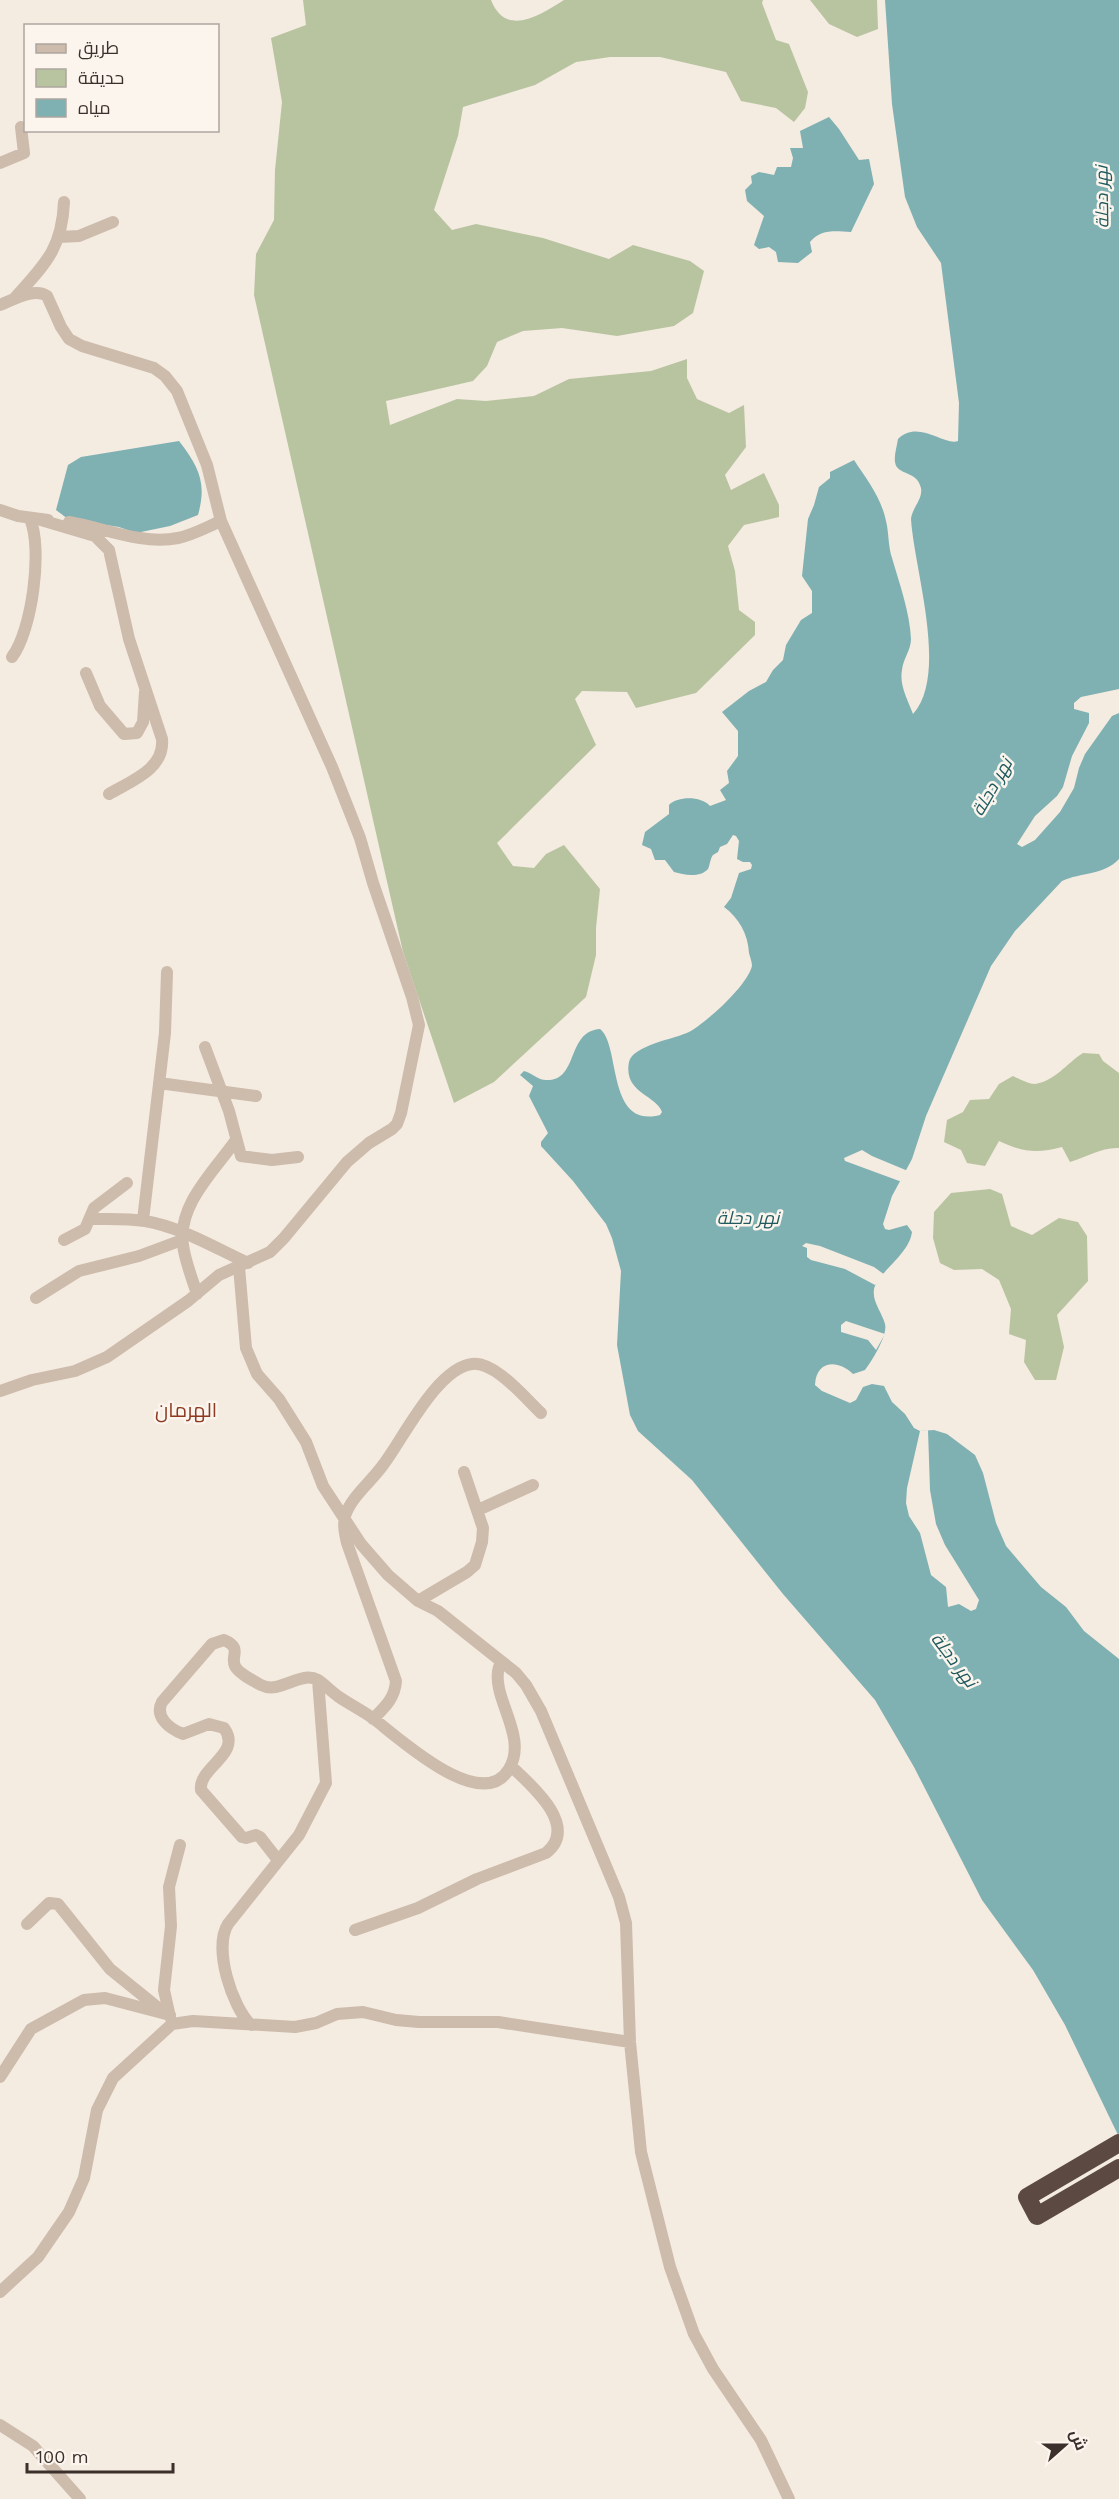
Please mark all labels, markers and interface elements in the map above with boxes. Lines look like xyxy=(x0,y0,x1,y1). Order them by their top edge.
legend xyxy=(24,24,219,132)
text: طريق xyxy=(78,37,119,60)
text: حديقة xyxy=(78,67,124,88)
text: مياه xyxy=(78,97,111,118)
water label: نهر دجلة xyxy=(1090,163,1114,229)
water label: نهر دجلة xyxy=(967,752,1018,820)
water label: نهر دجلة xyxy=(717,1207,782,1229)
district label: الهرمان xyxy=(155,1398,217,1423)
water label: نهر دجلة xyxy=(926,1628,983,1693)
north arrow xyxy=(1035,2415,1095,2475)
text: ش xyxy=(1066,2427,1091,2453)
scale bar xyxy=(27,2436,172,2474)
text: 100 m xyxy=(36,2446,89,2467)

